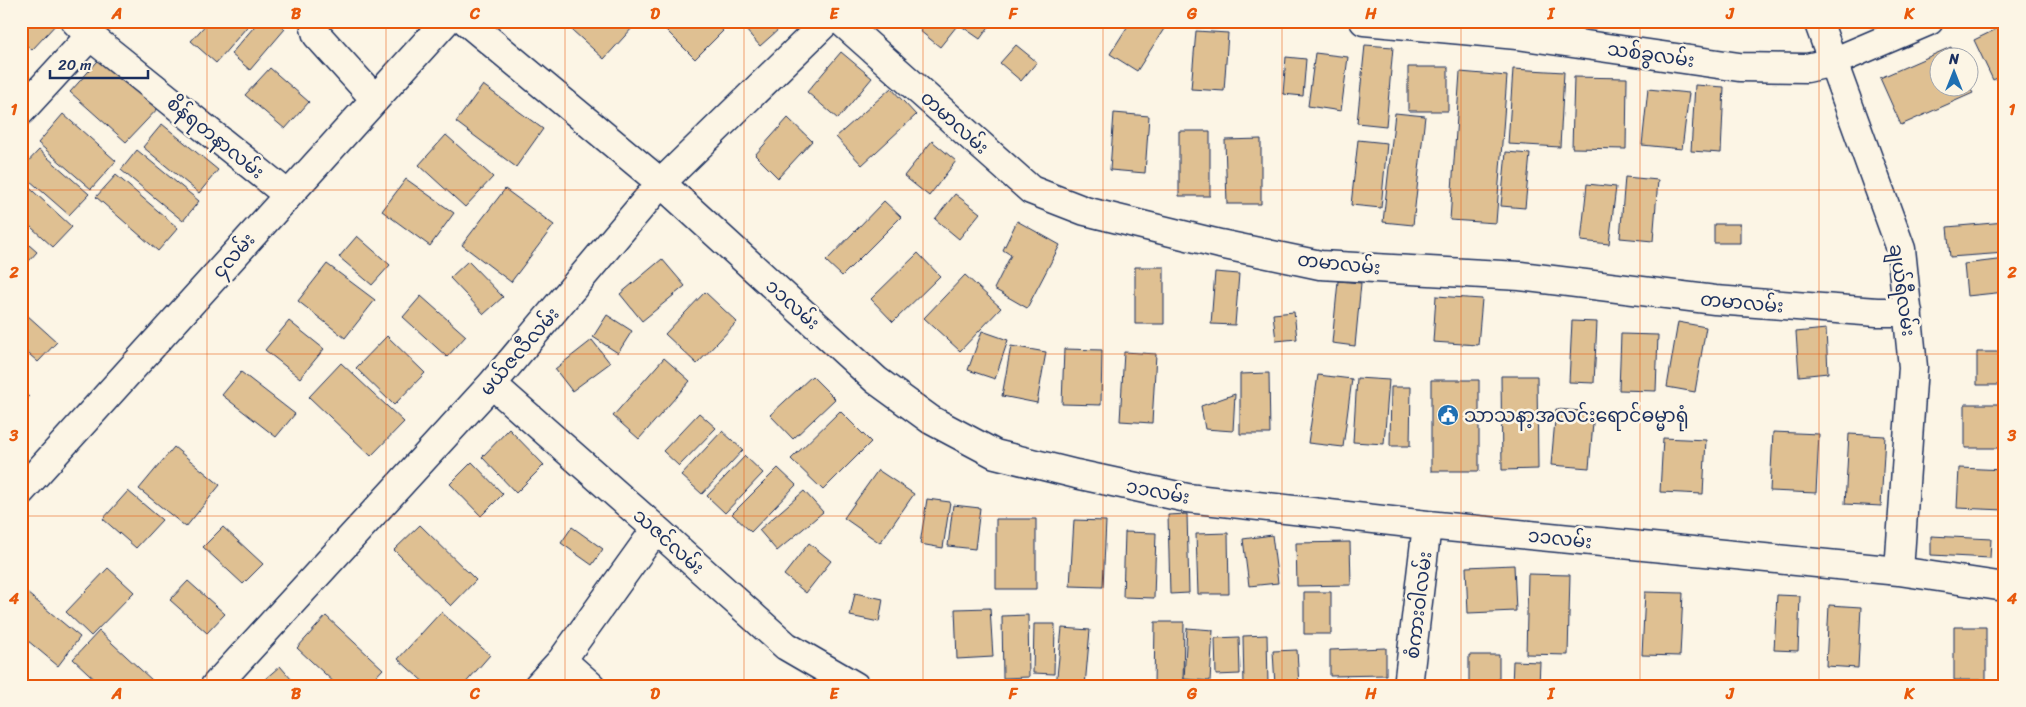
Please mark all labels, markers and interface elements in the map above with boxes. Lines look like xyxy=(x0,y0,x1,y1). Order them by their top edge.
text: A xyxy=(111,0,122,28)
text: B xyxy=(291,0,302,28)
text: C xyxy=(469,0,481,28)
text: D xyxy=(650,0,660,28)
text: E xyxy=(830,0,840,28)
text: F xyxy=(1008,0,1019,28)
text: G xyxy=(1186,0,1198,28)
text: H xyxy=(1364,0,1377,28)
text: I xyxy=(1547,0,1556,28)
text: J xyxy=(1725,0,1735,28)
text: K xyxy=(1903,0,1915,28)
street label: သစ်ခွလမ်း xyxy=(1605,32,1697,77)
text: N xyxy=(1948,47,1959,72)
scale bar xyxy=(50,48,148,80)
north arrow xyxy=(1928,48,1978,98)
text: 20 m xyxy=(58,52,92,78)
street label: တမာလမ်း xyxy=(913,82,997,163)
street label: စိန်ရတနာလမ်း xyxy=(159,87,272,187)
text: 1 xyxy=(11,95,18,124)
text: 1 xyxy=(2009,95,2016,124)
street label: ၄လမ်း xyxy=(204,225,263,286)
street label: ချယ်ရီလမ်း xyxy=(1880,242,1925,338)
street label: တမာလမ်း xyxy=(1296,243,1382,284)
text: 2 xyxy=(8,258,19,287)
text: 2 xyxy=(2006,258,2017,287)
street label: ၁၁လမ်း xyxy=(758,271,828,338)
street label: တမာလမ်း xyxy=(1699,282,1785,323)
street label: မယ်ဇလီလမ်း xyxy=(471,299,568,403)
place label: သာသနာ့အလင်းရောင်ဓမ္မာရုံ xyxy=(1464,399,1689,432)
public building icon: သာသနာ့အလင်းရောင်ဓမ္မာရုံ xyxy=(1436,403,1460,427)
text: 3 xyxy=(9,421,19,450)
text: 3 xyxy=(2007,421,2017,450)
street label: ၁၁လမ်း xyxy=(1123,469,1193,514)
street label: သဇင်လမ်း xyxy=(625,500,712,583)
street label: ၁၁လမ်း xyxy=(1526,519,1594,558)
street label: စံကားဝါလမ်း xyxy=(1396,549,1441,661)
text: 4 xyxy=(8,584,19,613)
text: 4 xyxy=(2006,584,2017,613)
text: A xyxy=(111,679,122,707)
text: B xyxy=(291,679,302,707)
text: C xyxy=(469,679,481,707)
text: D xyxy=(650,679,660,707)
text: E xyxy=(830,679,840,707)
text: F xyxy=(1008,679,1019,707)
text: G xyxy=(1186,679,1198,707)
text: H xyxy=(1364,679,1377,707)
text: I xyxy=(1547,679,1556,707)
text: J xyxy=(1725,679,1735,707)
text: K xyxy=(1903,679,1915,707)

